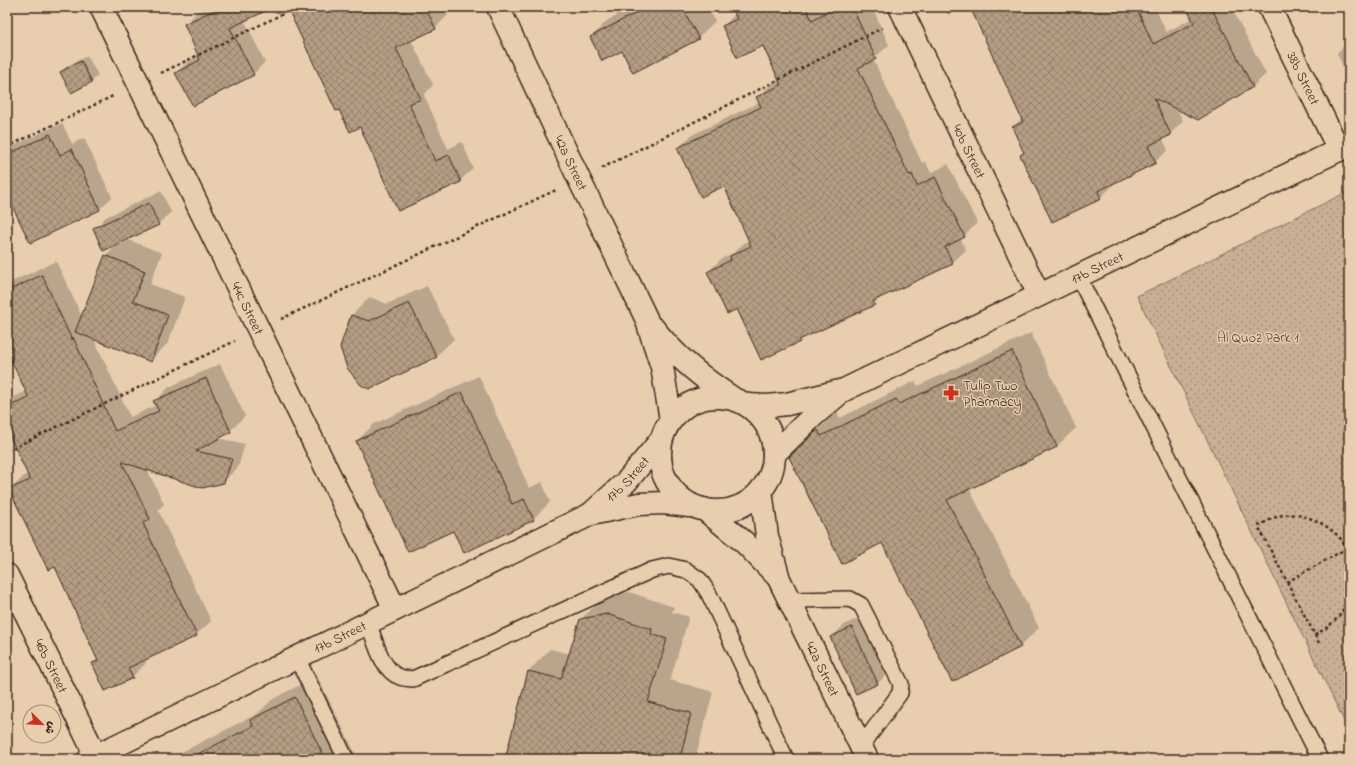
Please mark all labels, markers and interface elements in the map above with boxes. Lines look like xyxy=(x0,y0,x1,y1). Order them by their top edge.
street label: 38b Street xyxy=(1280,48,1325,109)
street label: 40b Street xyxy=(946,121,990,183)
street label: 42a Street xyxy=(548,132,592,195)
street label: 17b Street xyxy=(1068,247,1128,290)
street label: 44c Street xyxy=(225,279,269,339)
park label: Al Quoz Park 1 xyxy=(1217,328,1299,349)
place label: Tulip Two Pharmacy xyxy=(963,376,1021,414)
pharmacy icon: Tulip Two Pharmacy xyxy=(942,384,960,402)
street label: 17b Street xyxy=(602,452,656,508)
street label: 17b Street xyxy=(310,616,371,660)
street label: 46b Street xyxy=(28,636,73,697)
street label: 42a Street xyxy=(799,638,844,701)
north arrow xyxy=(22,704,62,744)
text: ش xyxy=(40,719,60,736)

